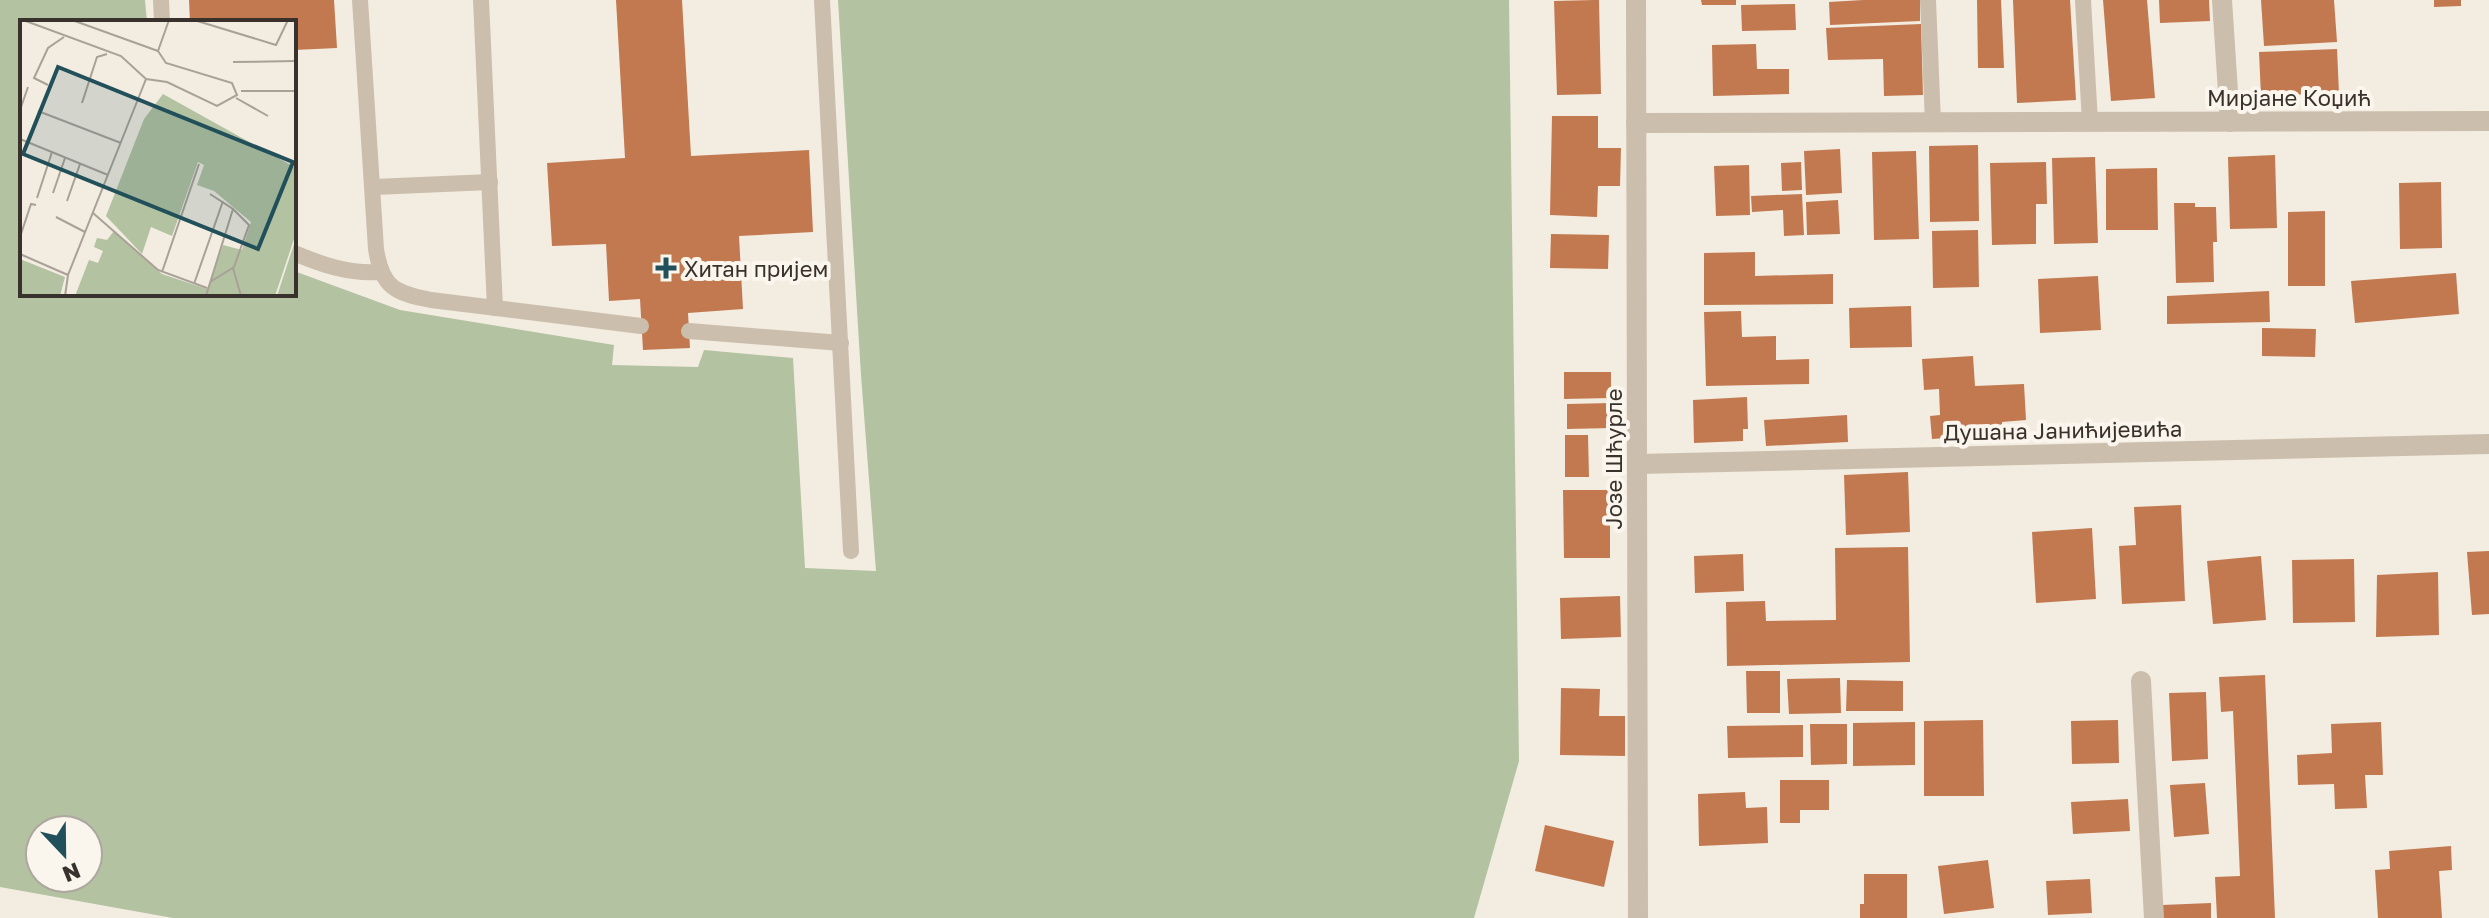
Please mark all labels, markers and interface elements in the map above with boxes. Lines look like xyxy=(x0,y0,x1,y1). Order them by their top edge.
inset map xyxy=(20,20,296,296)
street label: Мирјане Коџић xyxy=(2207,84,2371,111)
place label: Хитан пријем xyxy=(684,255,828,282)
marker: Хитан пријем xyxy=(655,257,677,279)
street label: Јозе Шћурле xyxy=(1600,388,1627,530)
street label: Душана Јанићијевића xyxy=(1943,414,2183,446)
north arrow xyxy=(24,814,104,894)
text: N xyxy=(59,857,84,889)

